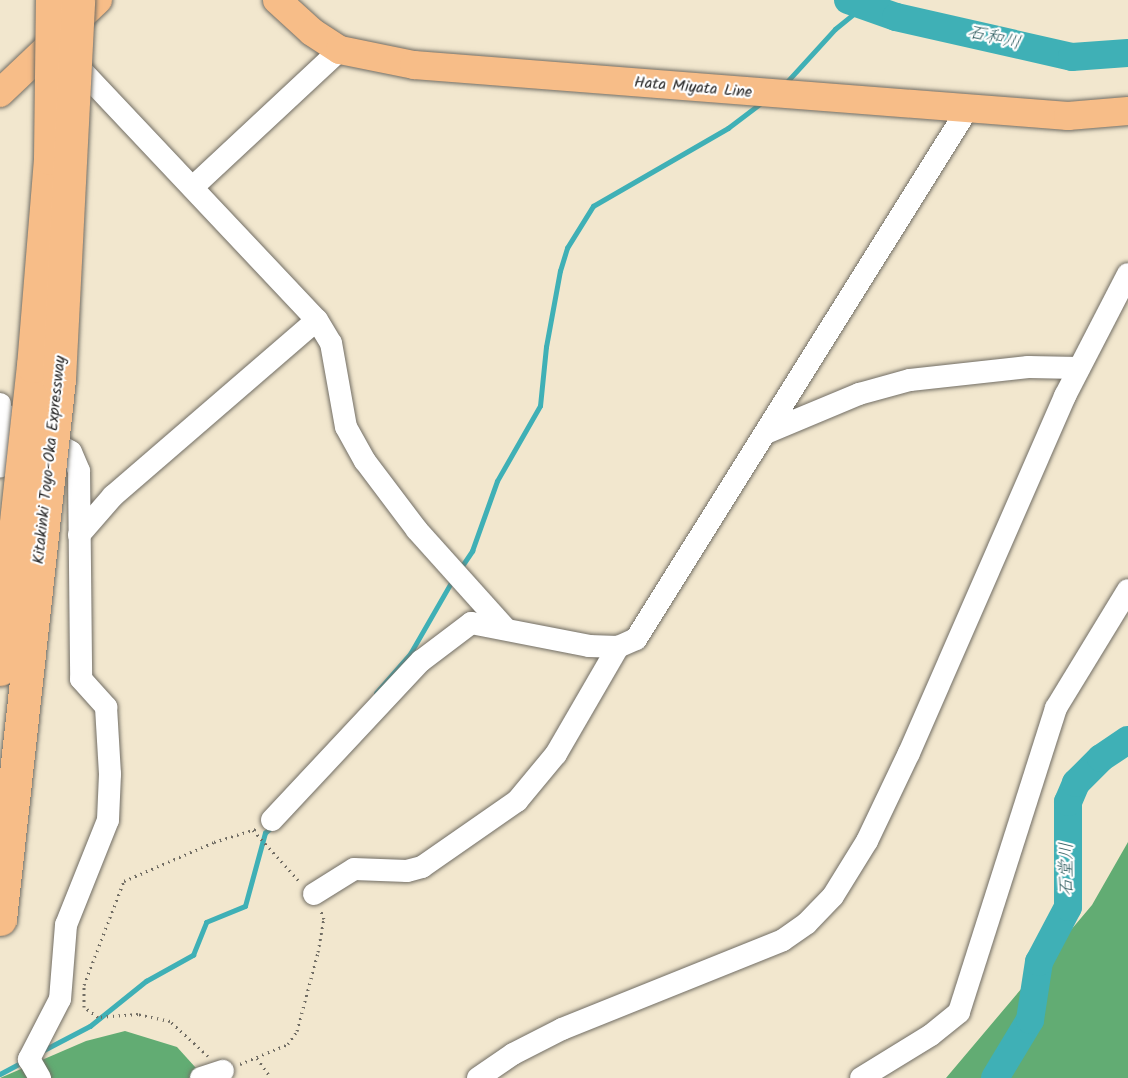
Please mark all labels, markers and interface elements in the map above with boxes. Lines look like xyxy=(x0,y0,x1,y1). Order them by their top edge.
water label: 石和川 xyxy=(965,22,1023,56)
street label: Hata Miyata Line xyxy=(633,73,753,103)
street label: Kitakinki Toyo-Oka Expressway xyxy=(30,355,70,565)
water label: 石堂川 xyxy=(1057,842,1079,896)

